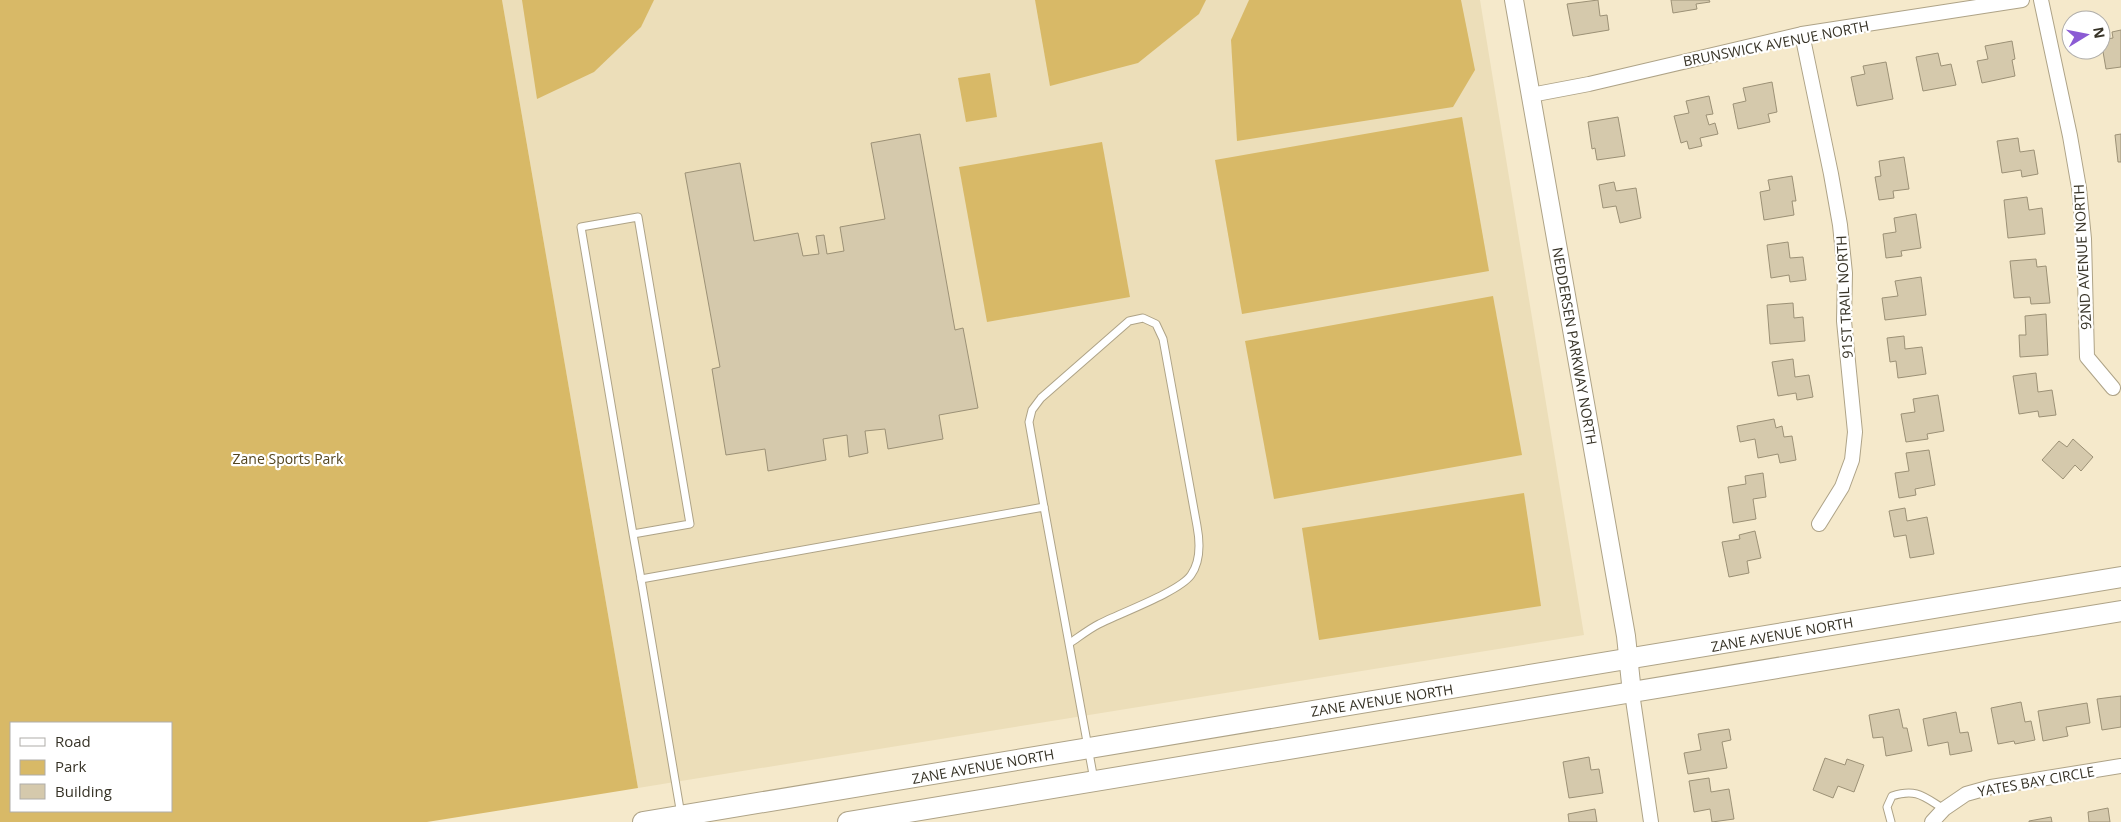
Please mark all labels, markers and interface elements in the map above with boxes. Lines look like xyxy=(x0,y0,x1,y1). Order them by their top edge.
north arrow xyxy=(2061,10,2111,60)
street label: BRUNSWICK AVENUE NORTH xyxy=(1681,16,1871,70)
text: N xyxy=(2089,25,2110,40)
street label: 92ND AVENUE NORTH xyxy=(2069,184,2095,330)
street label: 91ST TRAIL NORTH xyxy=(1831,235,1857,359)
street label: NEDDERSEN PARKWAY NORTH xyxy=(1548,246,1602,446)
park label: Zane Sports Park xyxy=(233,449,344,468)
street label: ZANE AVENUE NORTH xyxy=(1709,612,1855,656)
street label: ZANE AVENUE NORTH xyxy=(1309,679,1455,721)
legend xyxy=(10,722,172,812)
text: Road xyxy=(55,731,91,751)
street label: ZANE AVENUE NORTH xyxy=(910,744,1056,788)
text: Park xyxy=(55,756,86,776)
street label: YATES BAY CIRCLE xyxy=(1976,761,2096,801)
text: Building xyxy=(55,781,112,801)

